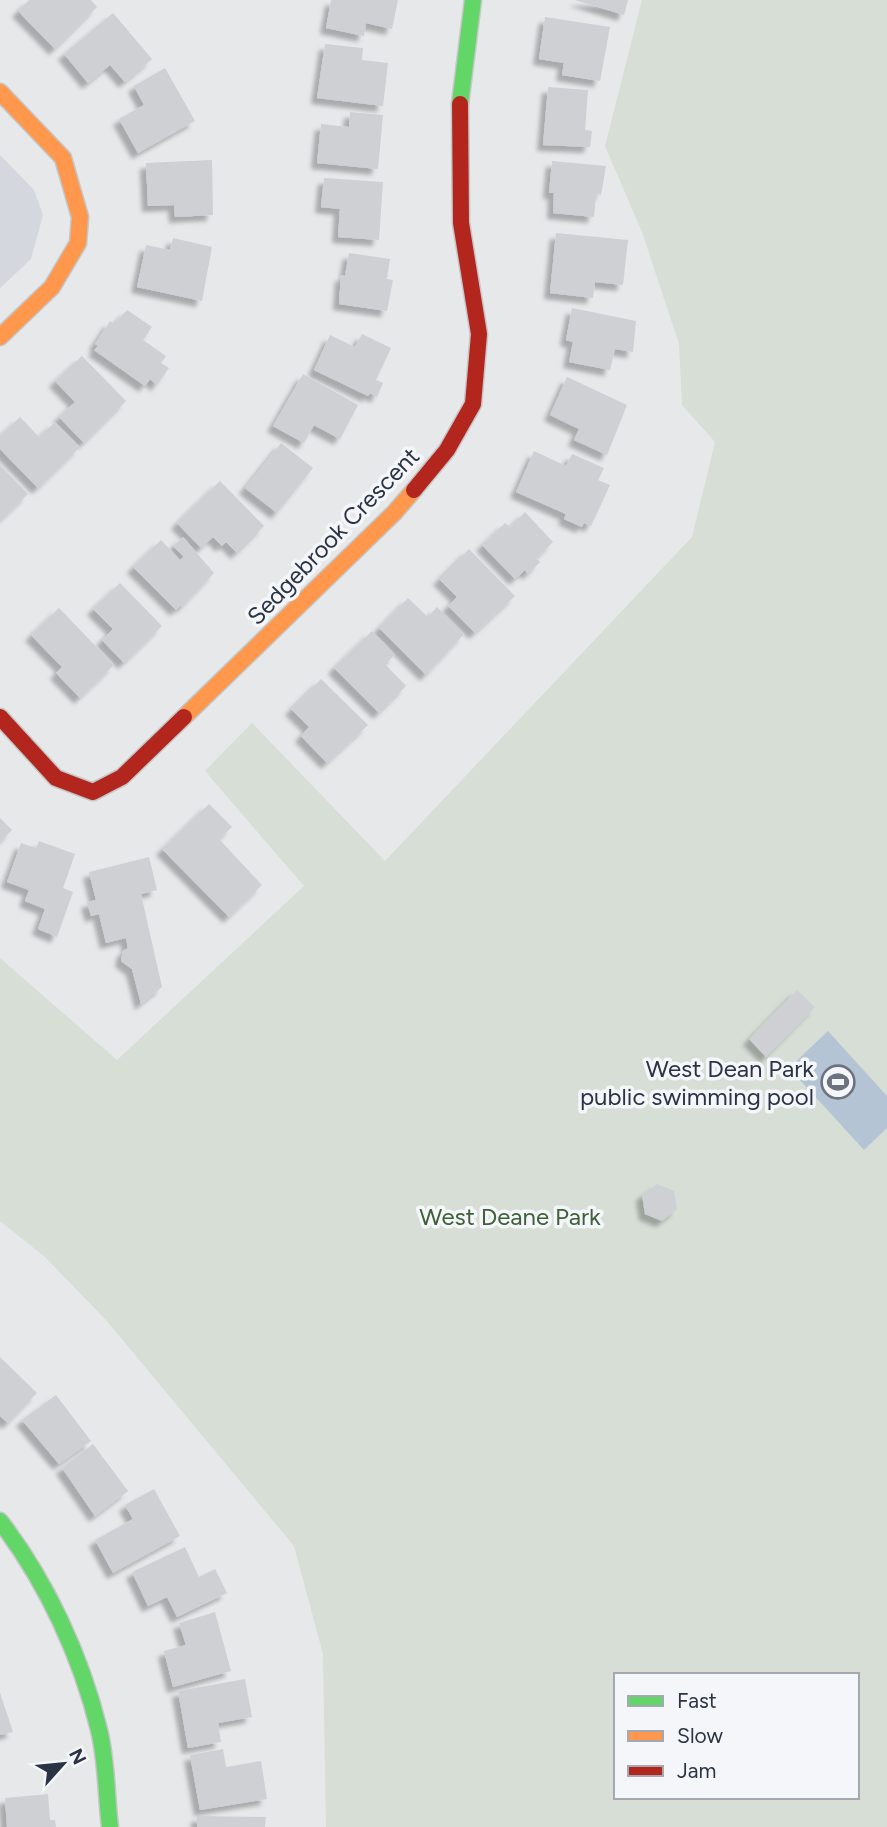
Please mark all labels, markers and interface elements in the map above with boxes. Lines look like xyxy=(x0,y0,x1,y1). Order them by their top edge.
street label: Sedgebrook Crescent xyxy=(241,441,425,631)
place label: West Dean Park public swimming pool xyxy=(580,1054,814,1111)
sports icon: West Dean Park public swimming pool xyxy=(819,1063,857,1101)
park label: West Deane Park xyxy=(419,1202,601,1231)
legend xyxy=(614,1673,859,1799)
text: Fast xyxy=(677,1688,717,1713)
text: Slow xyxy=(677,1723,723,1748)
north arrow xyxy=(28,1729,98,1799)
text: N xyxy=(64,1745,91,1768)
text: Jam xyxy=(677,1758,716,1783)

